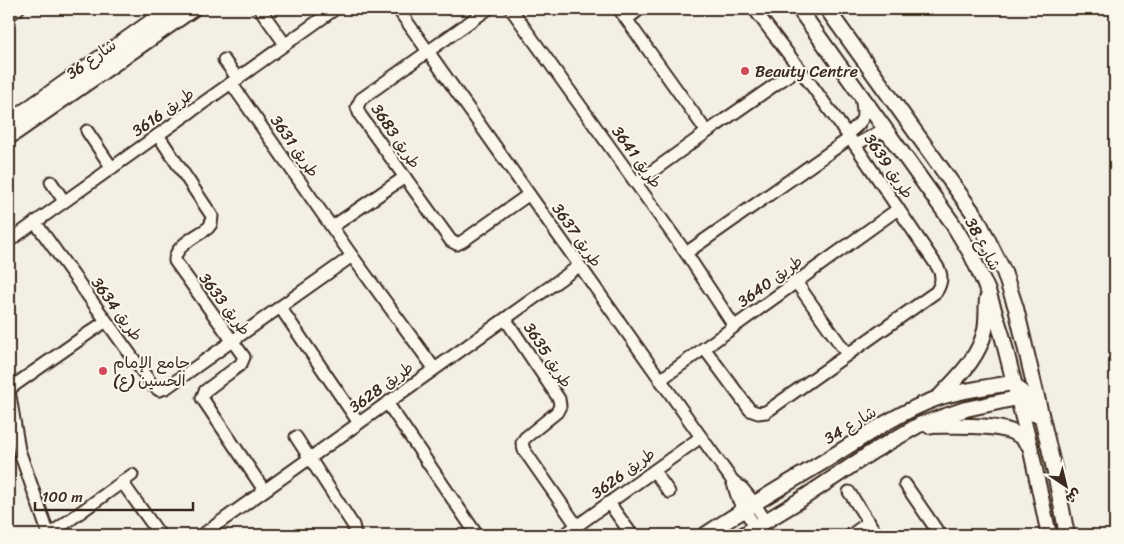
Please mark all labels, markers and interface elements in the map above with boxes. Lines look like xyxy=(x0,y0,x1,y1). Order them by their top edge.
street label: شارع 36 xyxy=(59,31,123,87)
place label: Beauty Centre xyxy=(755,57,858,86)
marker: Beauty Centre xyxy=(739,65,751,77)
street label: طريق 3616 xyxy=(125,80,201,144)
street label: طريق 3683 xyxy=(363,97,429,175)
street label: طريق 3631 xyxy=(263,108,327,184)
street label: طريق 3641 xyxy=(604,119,670,195)
street label: طريق 3639 xyxy=(856,127,922,205)
street label: طريق 3637 xyxy=(544,197,610,273)
street label: شارع 38 xyxy=(957,212,1009,276)
street label: طريق 3640 xyxy=(731,247,809,315)
street label: طريق 3633 xyxy=(191,266,259,342)
street label: طريق 3634 xyxy=(83,270,151,348)
street label: طريق 3635 xyxy=(516,316,580,394)
place label: جامع الإمام الحسين (ع) xyxy=(113,348,190,395)
street label: طريق 3628 xyxy=(342,353,420,421)
marker: جامع الإمام الحسين (ع) xyxy=(97,365,109,377)
street label: شارع 34 xyxy=(818,398,882,452)
street label: طريق 3626 xyxy=(585,440,661,506)
north arrow xyxy=(1042,462,1092,512)
scale bar xyxy=(35,479,192,511)
text: ش xyxy=(1060,482,1087,511)
text: 100 m xyxy=(42,484,83,510)

